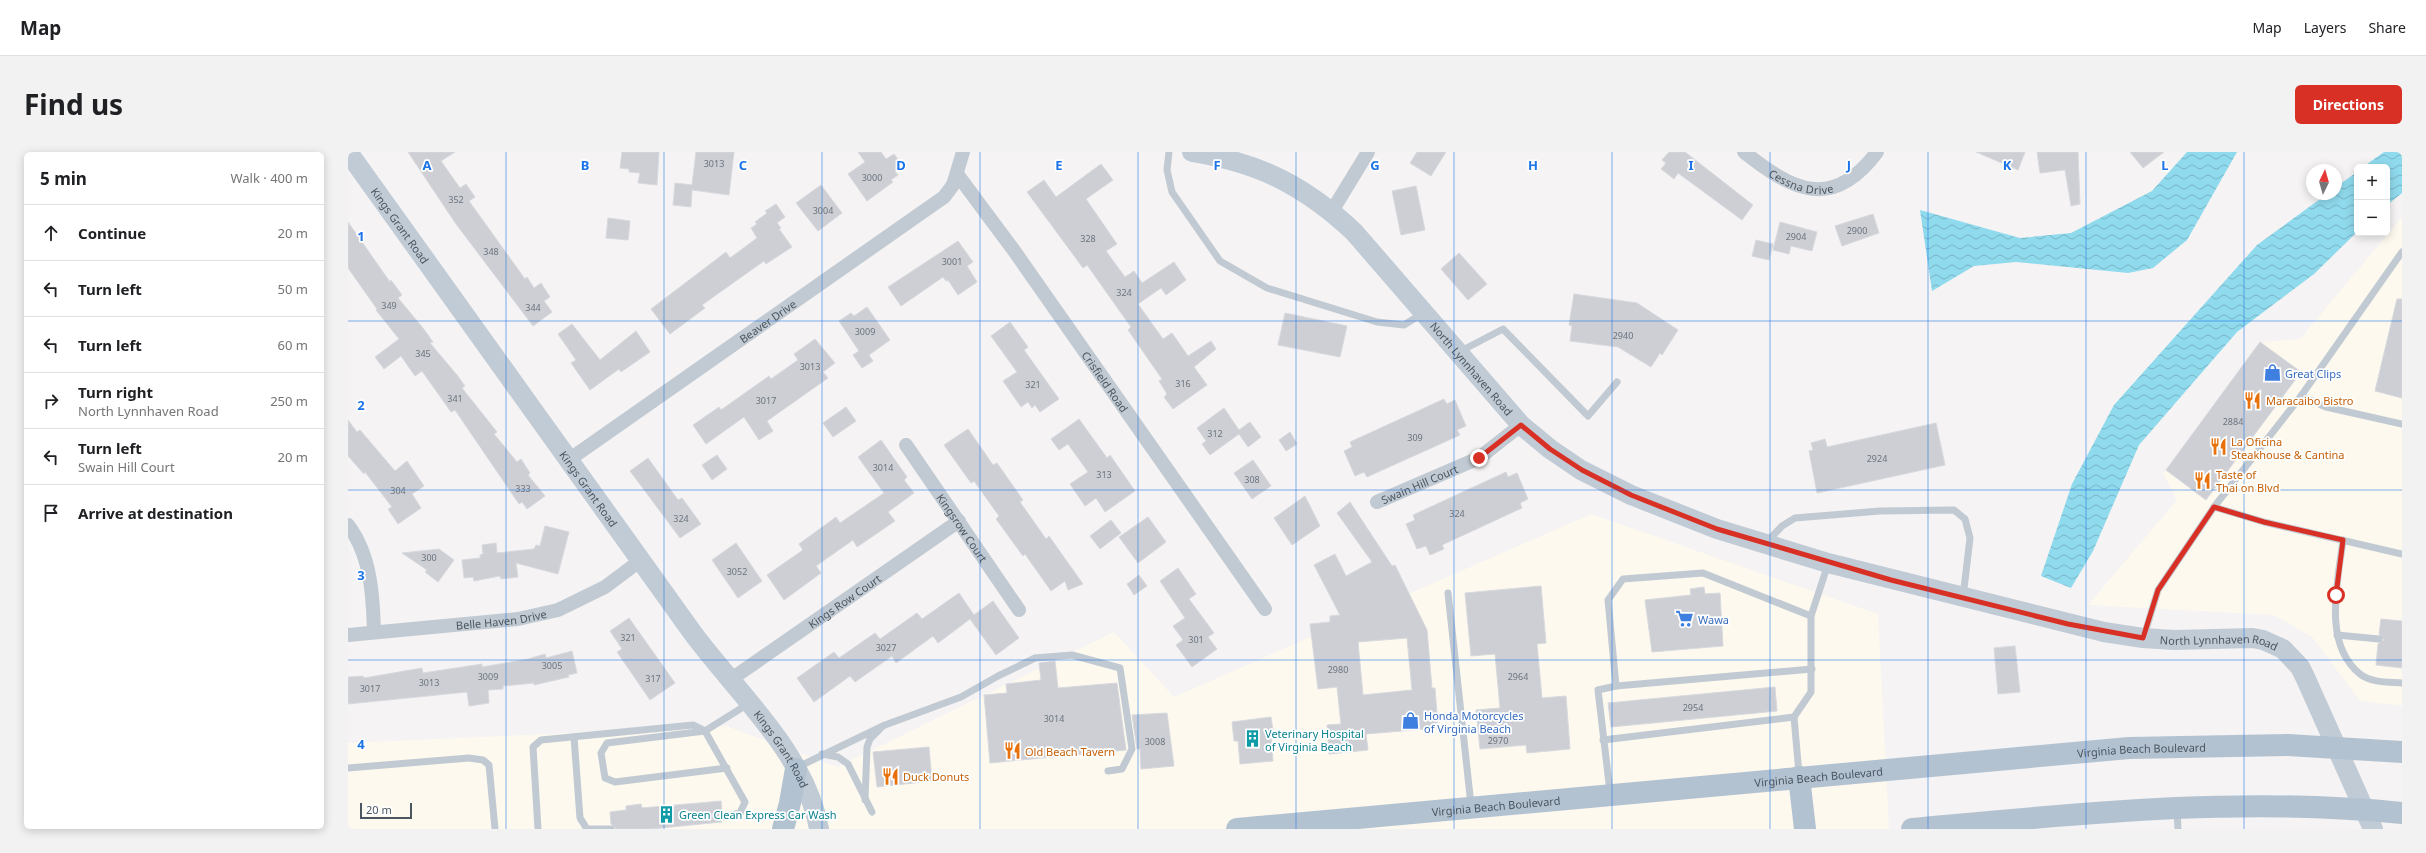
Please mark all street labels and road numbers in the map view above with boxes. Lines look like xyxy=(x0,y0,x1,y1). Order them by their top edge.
street label: Cessna Drive xyxy=(1766,165,1835,197)
street label: Kings Grant Road xyxy=(368,184,433,266)
street label: Beaver Drive xyxy=(736,296,799,346)
street label: North Lynnhaven Road xyxy=(1427,318,1517,418)
street label: Crisfield Road xyxy=(1079,348,1132,415)
street label: Kings Grant Road xyxy=(557,448,621,529)
street label: Swain Hill Court xyxy=(1379,461,1460,507)
street label: Kingsrow Court xyxy=(934,490,991,565)
street label: Kings Row Court xyxy=(805,570,883,631)
street label: Belle Haven Drive xyxy=(455,605,548,632)
street label: North Lynnhaven Road xyxy=(2159,631,2280,653)
street label: Kings Grant Road xyxy=(751,707,813,790)
street label: Virginia Beach Boulevard xyxy=(2076,739,2206,760)
street label: Virginia Beach Boulevard xyxy=(1754,763,1884,789)
street label: Virginia Beach Boulevard xyxy=(1431,792,1561,819)

